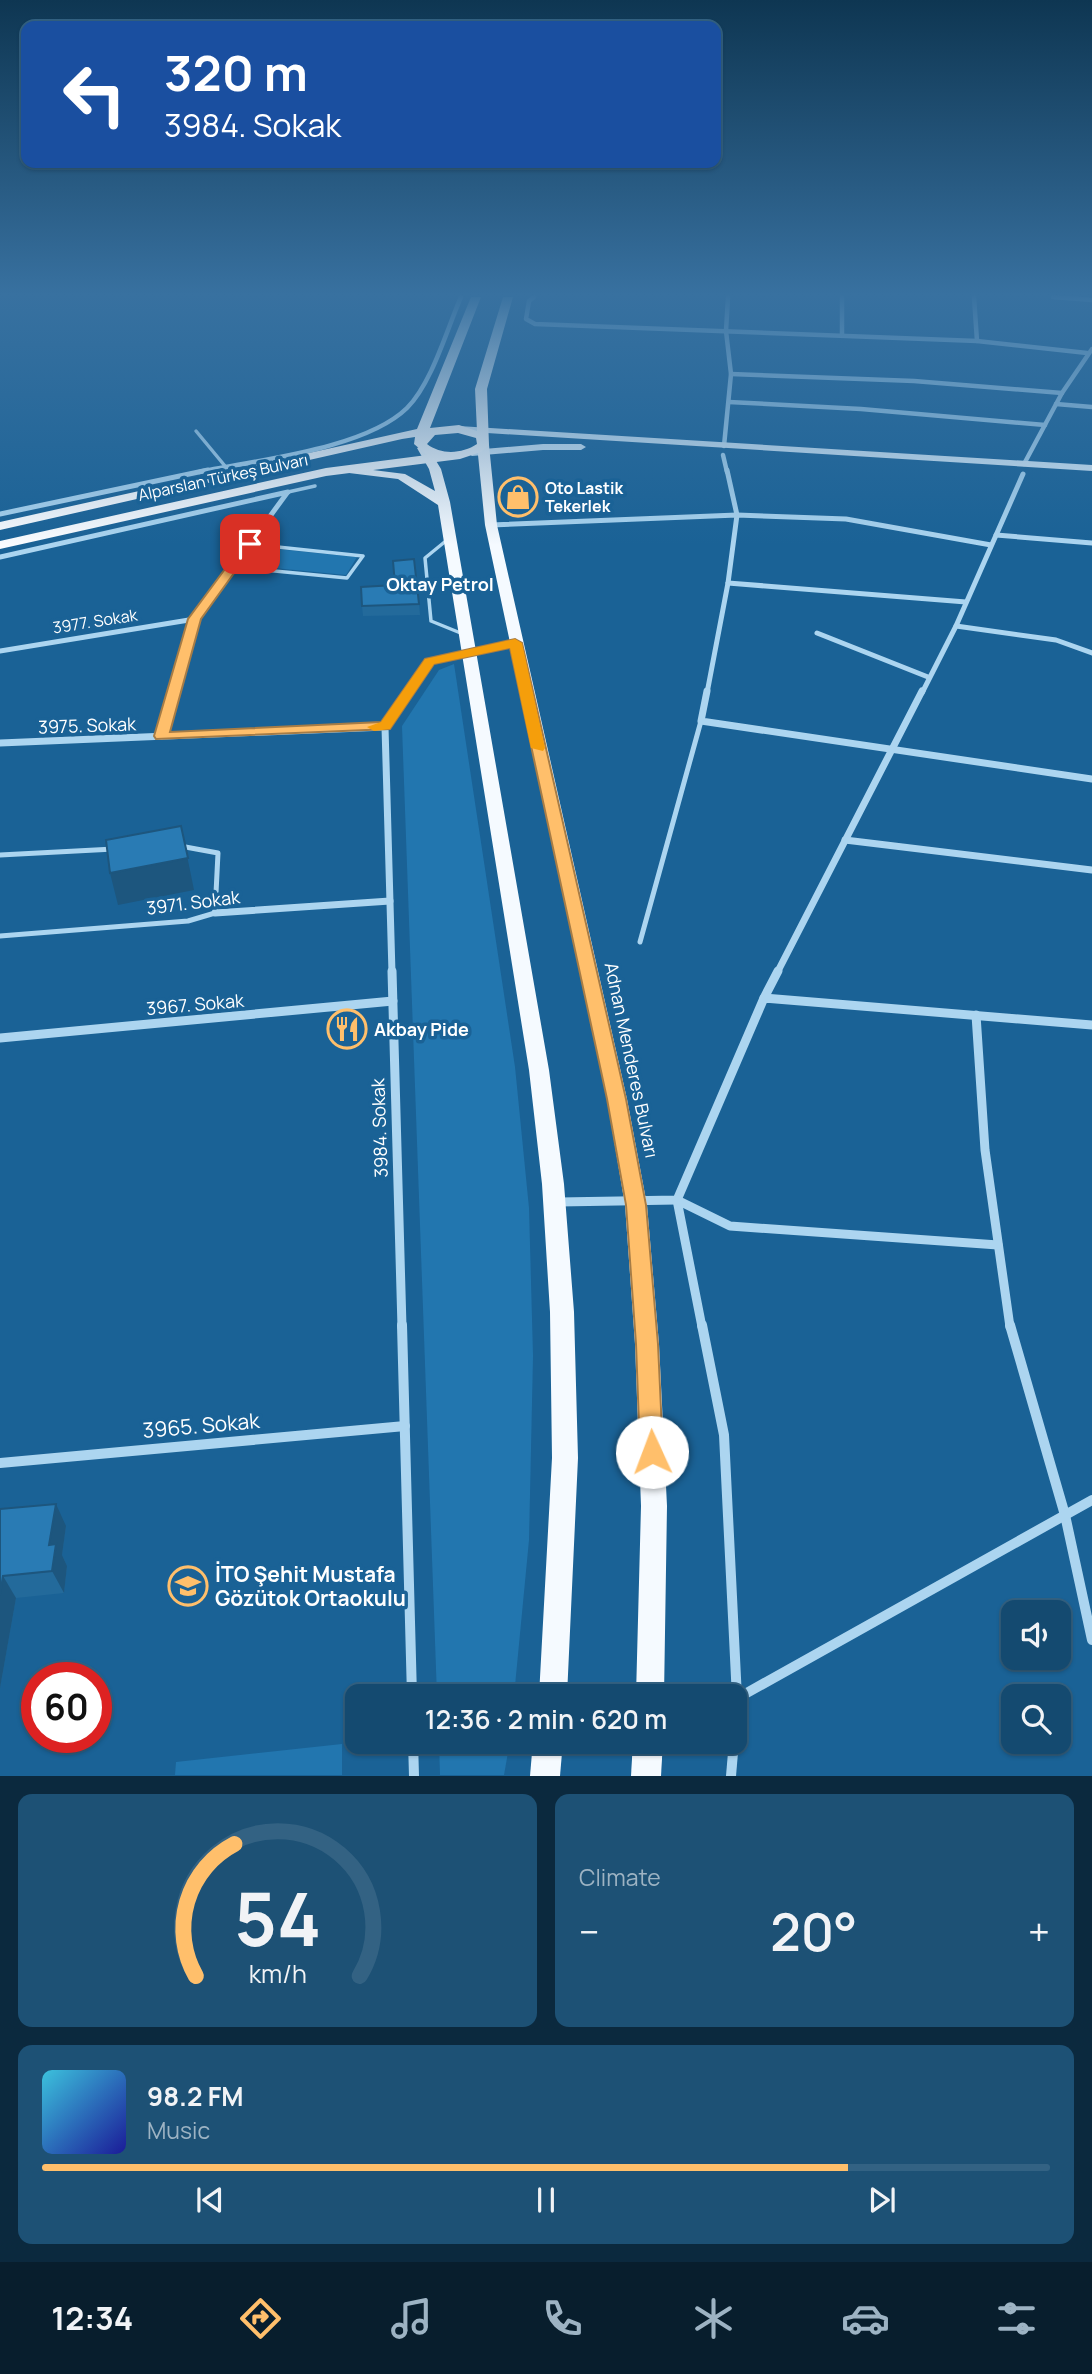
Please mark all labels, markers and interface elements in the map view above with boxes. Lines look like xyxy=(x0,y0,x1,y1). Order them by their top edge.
text: 320 m xyxy=(164,39,308,106)
icon: left xyxy=(49,49,140,140)
text: 3984. Sokak xyxy=(164,103,341,147)
street label: Alparslan Türkeş Bulvarı xyxy=(136,448,310,506)
shop icon: Oto Lastik Tekerlek xyxy=(497,476,539,518)
place label: Oto Lastik Tekerlek xyxy=(545,477,623,517)
pin xyxy=(220,514,280,574)
icon: arrive xyxy=(231,525,269,563)
district label: Oktay Petrol xyxy=(386,572,494,596)
street label: 3977. Sokak xyxy=(51,603,140,639)
street label: 3975. Sokak xyxy=(38,711,137,739)
street label: 3971. Sokak xyxy=(145,884,242,920)
street label: Adnan Menderes Bulvarı xyxy=(600,960,664,1160)
street label: 3967. Sokak xyxy=(145,988,246,1020)
restaurant icon: Akbay Pide xyxy=(326,1008,368,1050)
place label: Akbay Pide xyxy=(374,1017,469,1041)
street label: 3984. Sokak xyxy=(365,1077,393,1178)
street label: 3965. Sokak xyxy=(141,1406,261,1444)
position arrow xyxy=(615,1415,689,1489)
place label: İTO Şehit Mustafa Gözütok Ortaokulu xyxy=(215,1560,406,1612)
school or university icon: İTO Şehit Mustafa Gözütok Ortaokulu xyxy=(167,1565,209,1607)
map controls xyxy=(1001,1600,1071,1754)
button: sound xyxy=(1001,1600,1071,1670)
speed limit sign: 60 xyxy=(21,1662,112,1753)
button: search xyxy=(1001,1684,1071,1754)
text: 12:36 · 2 min · 620 m xyxy=(425,1701,667,1737)
text: Climate xyxy=(579,1861,661,1893)
text: 54 xyxy=(234,1869,321,1969)
text: 20° xyxy=(770,1896,857,1967)
text: − xyxy=(579,1905,600,1957)
text: + xyxy=(1028,1905,1050,1957)
text: km/h xyxy=(248,1956,307,1991)
text: 98.2 FM xyxy=(147,2078,244,2114)
text: Music xyxy=(147,2114,210,2146)
icon: previous xyxy=(191,2181,229,2219)
icon: pause xyxy=(527,2181,565,2219)
icon: next xyxy=(863,2181,901,2219)
icon: directions xyxy=(236,2294,285,2343)
icon: music xyxy=(387,2294,436,2343)
icon: phone xyxy=(538,2294,587,2343)
icon: climate xyxy=(689,2294,738,2343)
icon: car xyxy=(841,2294,890,2343)
icon: filters xyxy=(992,2294,1041,2343)
text: 12:34 xyxy=(51,2296,133,2340)

